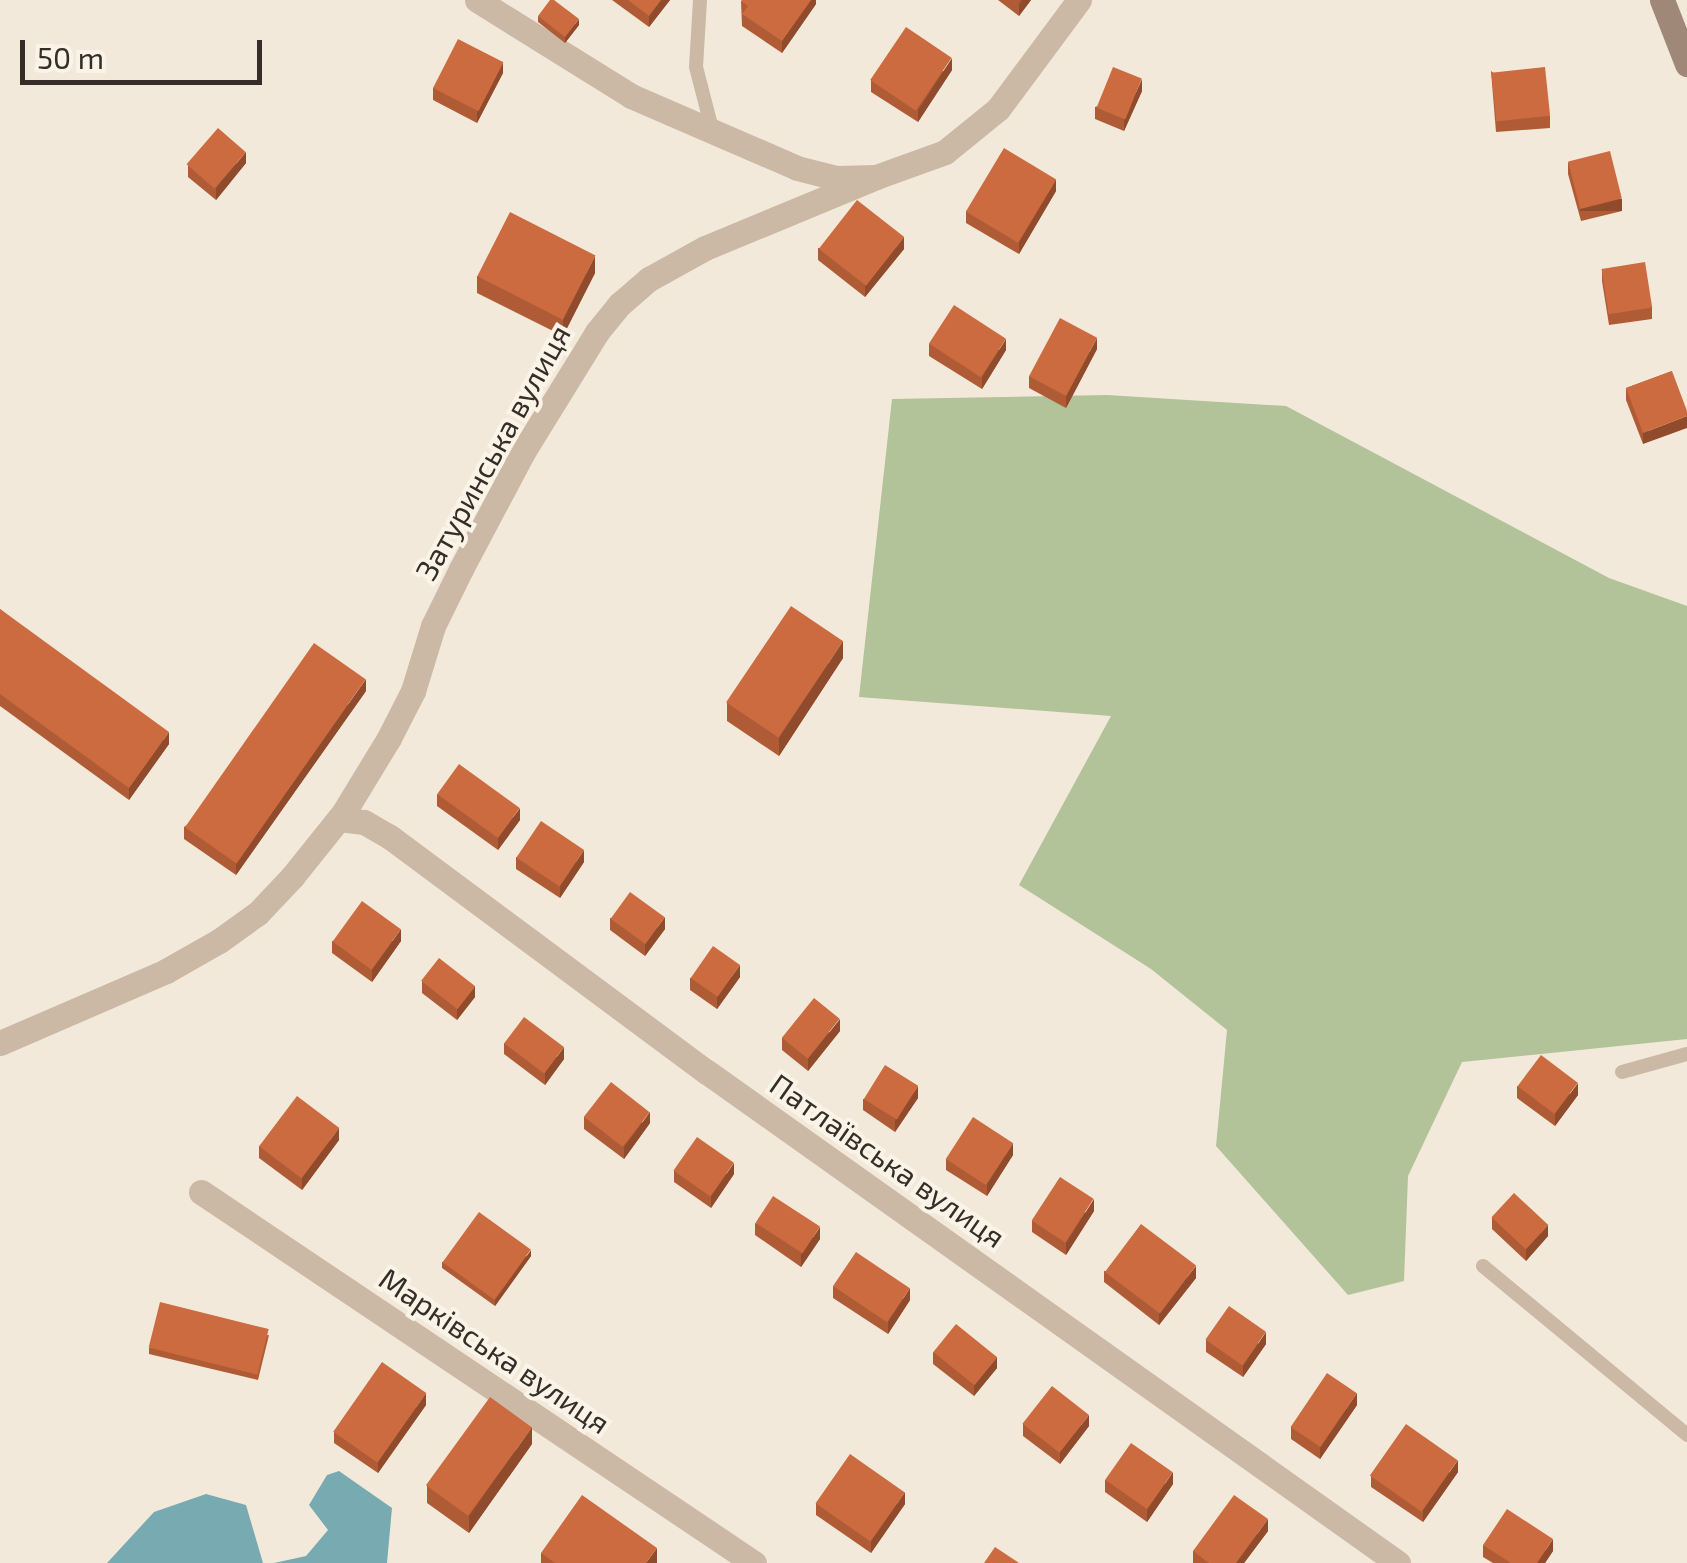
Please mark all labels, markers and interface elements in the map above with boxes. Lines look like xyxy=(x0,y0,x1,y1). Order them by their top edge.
scale bar xyxy=(25,20,268,82)
text: 50 m xyxy=(37,39,104,75)
street label: Затуринська вулиця xyxy=(407,318,577,586)
street label: Патлаївська вулиця xyxy=(764,1065,1012,1255)
street label: Марківська вулиця xyxy=(373,1260,617,1440)

